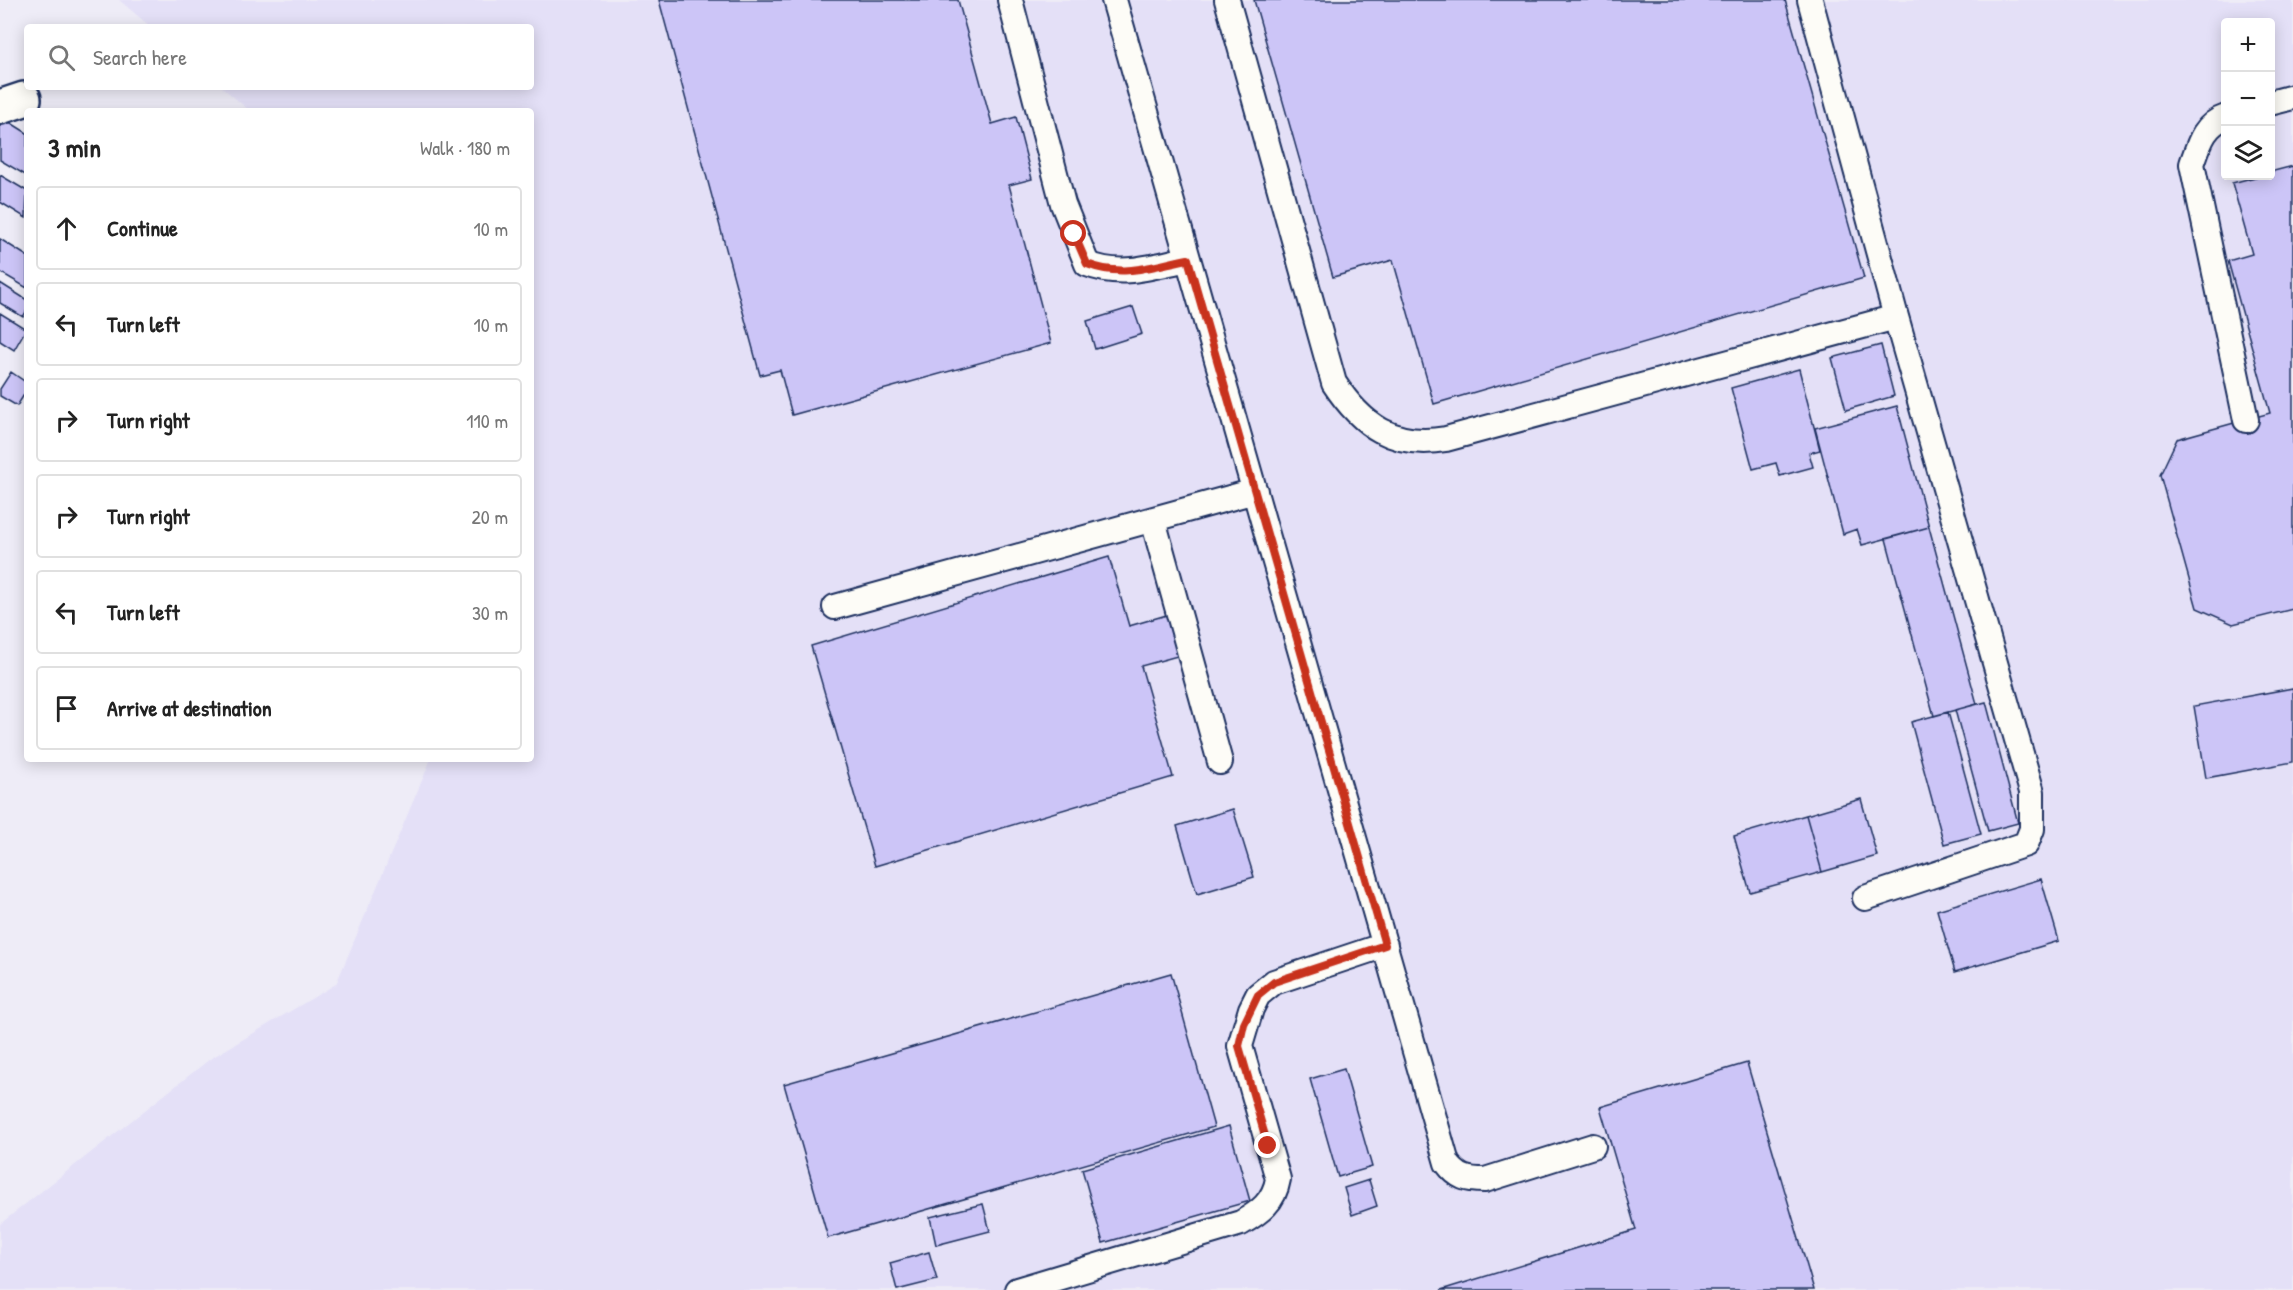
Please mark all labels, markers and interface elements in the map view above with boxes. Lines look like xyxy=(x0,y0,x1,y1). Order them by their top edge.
map controls xyxy=(2221,18,2275,180)
button: + xyxy=(2221,18,2275,72)
search box xyxy=(24,24,534,90)
icon: search xyxy=(45,41,78,74)
text: Search here xyxy=(93,42,187,72)
button: − xyxy=(2221,72,2275,126)
button: layers xyxy=(2221,126,2275,180)
text: 3 min xyxy=(48,130,101,165)
text: Walk · 180 m xyxy=(420,134,510,161)
icon: ahead xyxy=(50,212,83,245)
text: Continue xyxy=(107,213,178,243)
text: 10 m xyxy=(474,215,508,242)
route start xyxy=(1060,220,1086,246)
icon: left xyxy=(50,308,83,341)
text: Turn left xyxy=(107,309,180,339)
text: 10 m xyxy=(474,311,508,338)
icon: right xyxy=(50,404,83,437)
text: Turn right xyxy=(107,405,190,435)
text: 110 m xyxy=(466,407,508,434)
icon: right xyxy=(50,500,83,533)
text: Turn right xyxy=(107,501,190,531)
text: 20 m xyxy=(471,503,508,530)
icon: left xyxy=(50,596,83,629)
text: Turn left xyxy=(107,597,180,627)
text: 30 m xyxy=(472,599,508,626)
icon: arrive xyxy=(50,692,83,725)
text: Arrive at destination xyxy=(107,693,272,723)
route end xyxy=(1254,1132,1280,1158)

